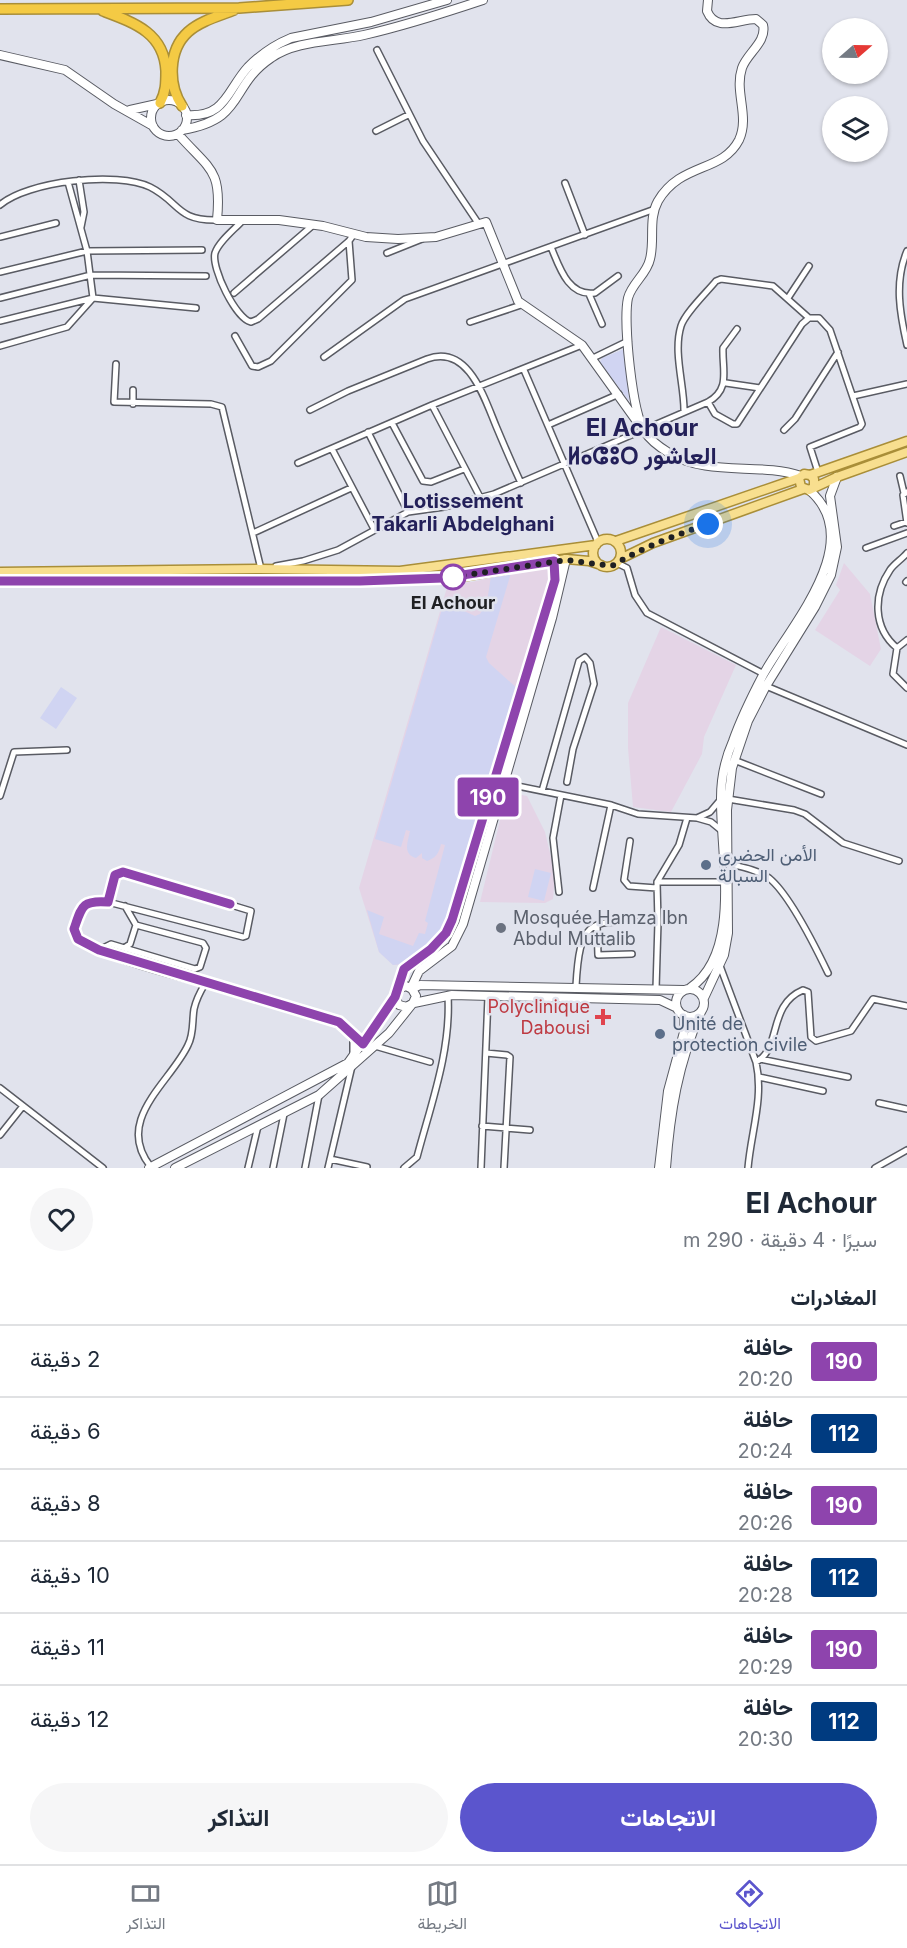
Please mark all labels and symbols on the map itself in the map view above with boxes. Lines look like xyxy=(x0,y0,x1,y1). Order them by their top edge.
north arrow xyxy=(822,18,888,84)
district label: El Achour ⵍⴰⵛⵓⵔ العاشور xyxy=(567,413,717,471)
district label: Lotissement Takarli Abdelghani xyxy=(372,489,554,536)
your location xyxy=(693,509,723,539)
marker: El Achour xyxy=(440,564,466,590)
place label: El Achour xyxy=(411,592,495,613)
line badge: 190 xyxy=(454,778,522,816)
place label: الأمن الحضري السبالة xyxy=(718,844,817,886)
marker: الأمن الحضري السبالة xyxy=(699,858,713,872)
place label: Mosquée Hamza Ibn Abdul Muttalib xyxy=(513,907,688,949)
marker: Mosquée Hamza Ibn Abdul Muttalib xyxy=(494,921,508,935)
place label: Polyclinique Dabousi xyxy=(487,996,590,1038)
marker: Polyclinique Dabousi xyxy=(594,1008,612,1026)
place label: Unité de protection civile xyxy=(672,1013,808,1055)
marker: Unité de protection civile xyxy=(653,1027,667,1041)

